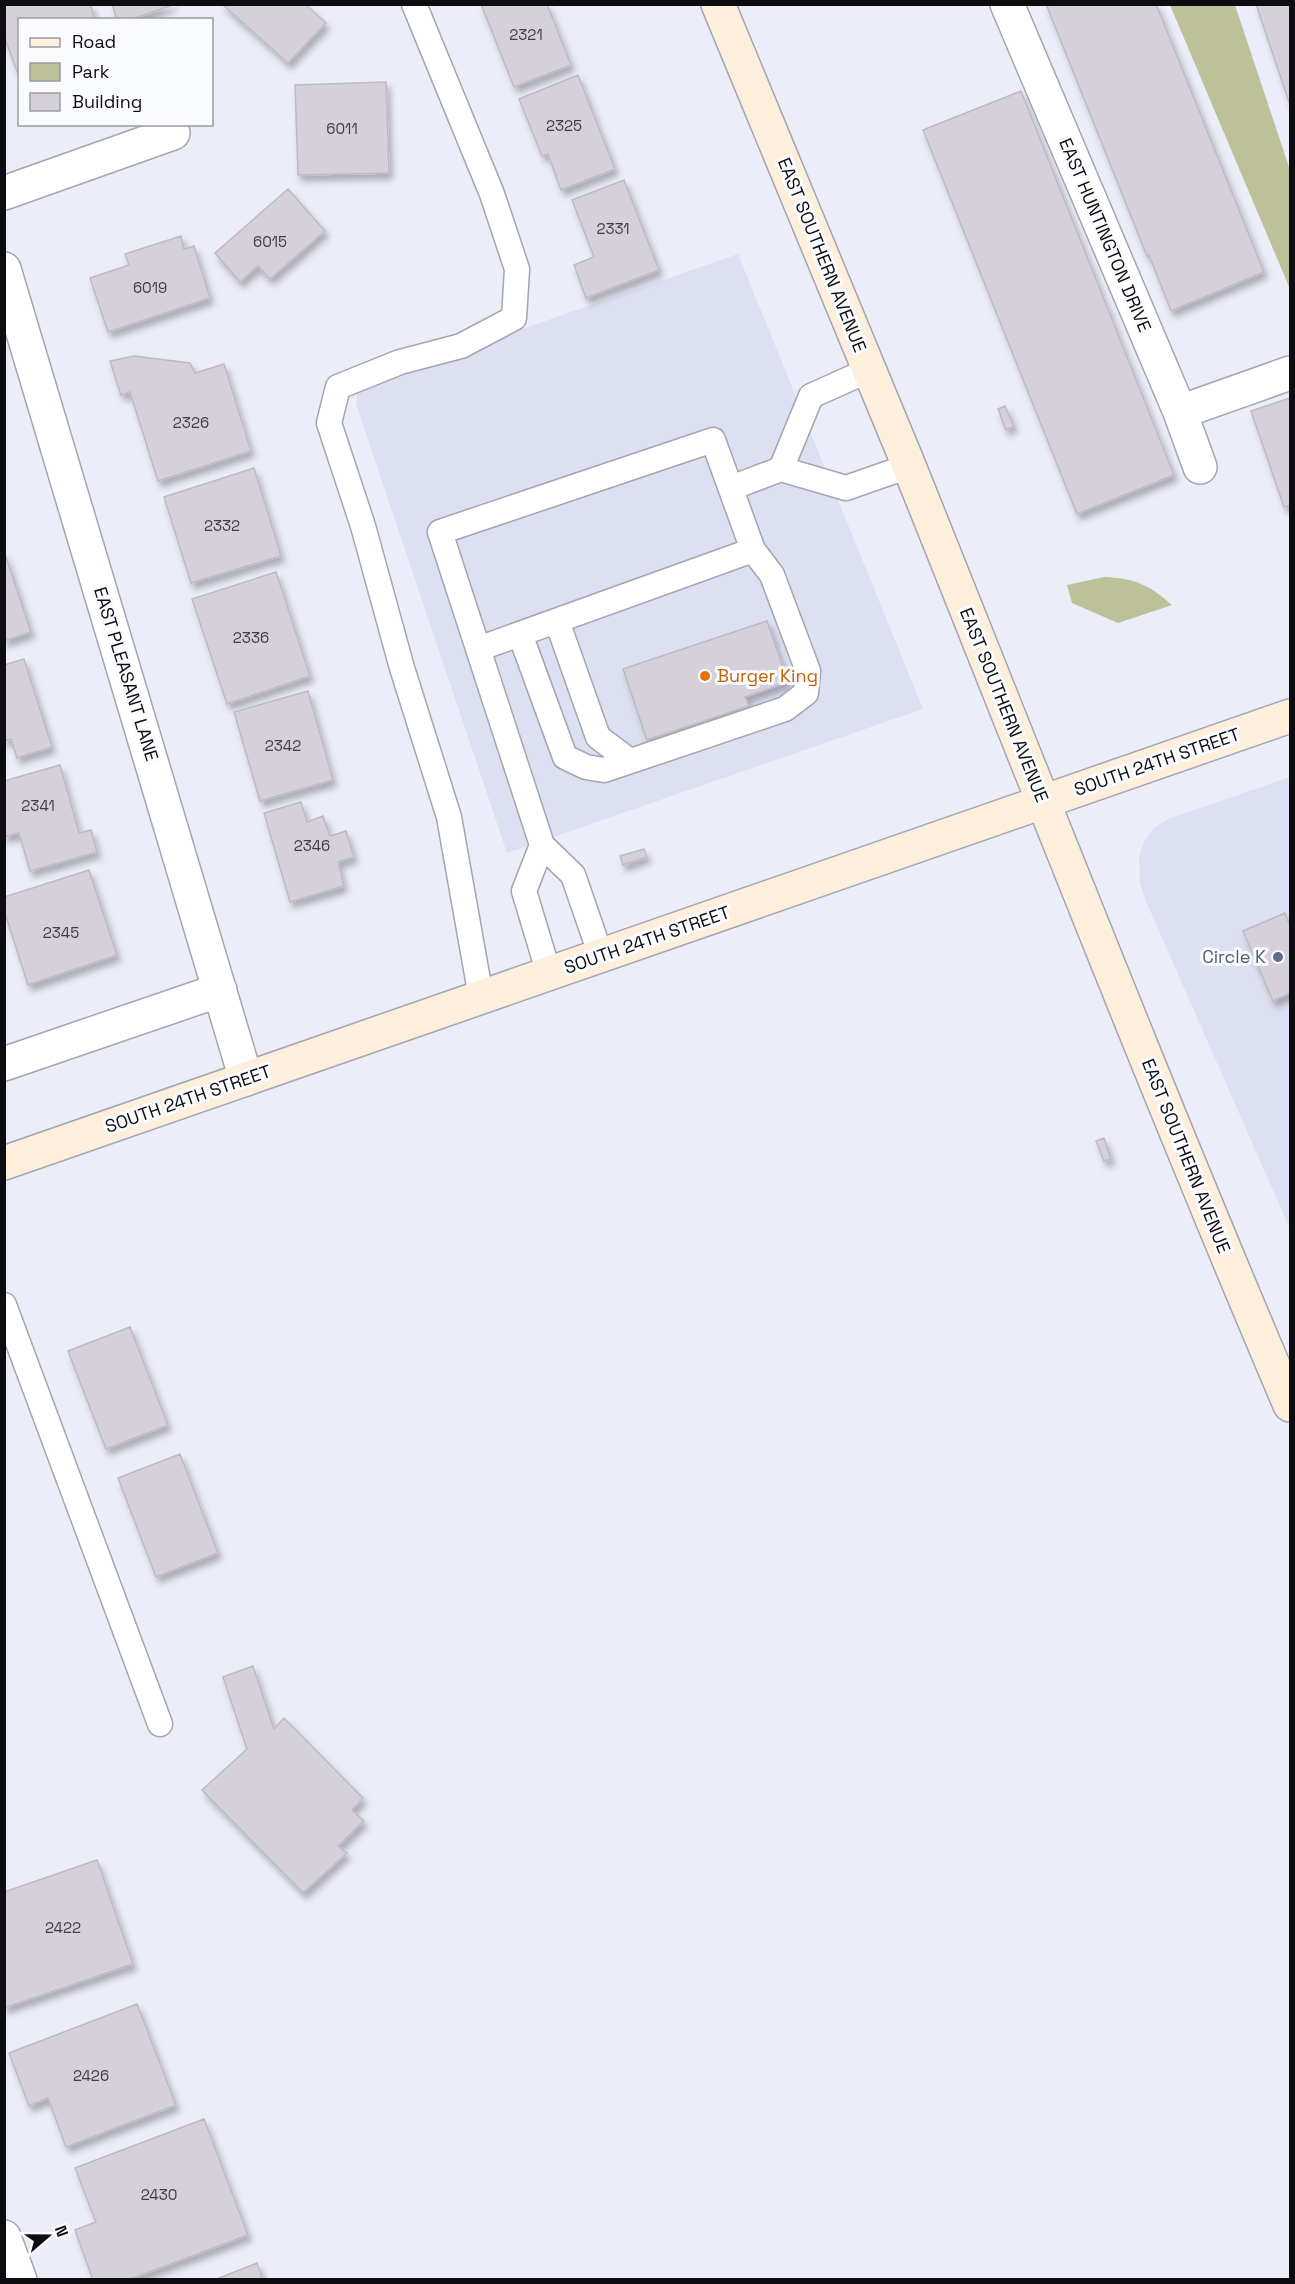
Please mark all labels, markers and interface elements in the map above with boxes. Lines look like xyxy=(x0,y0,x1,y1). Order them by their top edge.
legend xyxy=(18,18,213,126)
house number: 2321 xyxy=(509,25,543,44)
text: Road xyxy=(72,30,116,53)
text: Park xyxy=(72,60,110,83)
text: Building xyxy=(72,90,142,113)
house number: 2325 xyxy=(546,116,582,135)
house number: 6011 xyxy=(326,119,358,138)
street label: EAST HUNTINGTON DRIVE xyxy=(1054,134,1157,335)
street label: EAST SOUTHERN AVENUE xyxy=(773,154,872,355)
house number: 2331 xyxy=(596,219,630,238)
house number: 6015 xyxy=(253,232,287,251)
house number: 6019 xyxy=(133,278,167,297)
house number: 2326 xyxy=(173,413,209,432)
house number: 2332 xyxy=(204,516,240,535)
street label: EAST PLEASANT LANE xyxy=(89,584,164,764)
street label: EAST SOUTHERN AVENUE xyxy=(955,604,1054,805)
house number: 2336 xyxy=(233,628,269,647)
place label: Burger King xyxy=(717,664,818,687)
marker: Burger King xyxy=(698,669,712,683)
street label: SOUTH 24TH STREET xyxy=(1071,722,1243,801)
house number: 2342 xyxy=(265,736,301,755)
house number: 2341 xyxy=(21,796,55,815)
house number: 2346 xyxy=(294,836,330,855)
street label: SOUTH 24TH STREET xyxy=(561,900,733,979)
house number: 2345 xyxy=(43,923,79,942)
place label: Circle K xyxy=(1202,945,1266,968)
marker: Circle K xyxy=(1271,950,1285,964)
street label: EAST SOUTHERN AVENUE xyxy=(1137,1055,1236,1256)
street label: SOUTH 24TH STREET xyxy=(102,1059,274,1138)
house number: 2422 xyxy=(45,1918,81,1937)
house number: 2426 xyxy=(73,2066,109,2085)
house number: 2430 xyxy=(141,2185,177,2204)
north arrow xyxy=(18,2206,78,2266)
text: N xyxy=(50,2222,73,2240)

